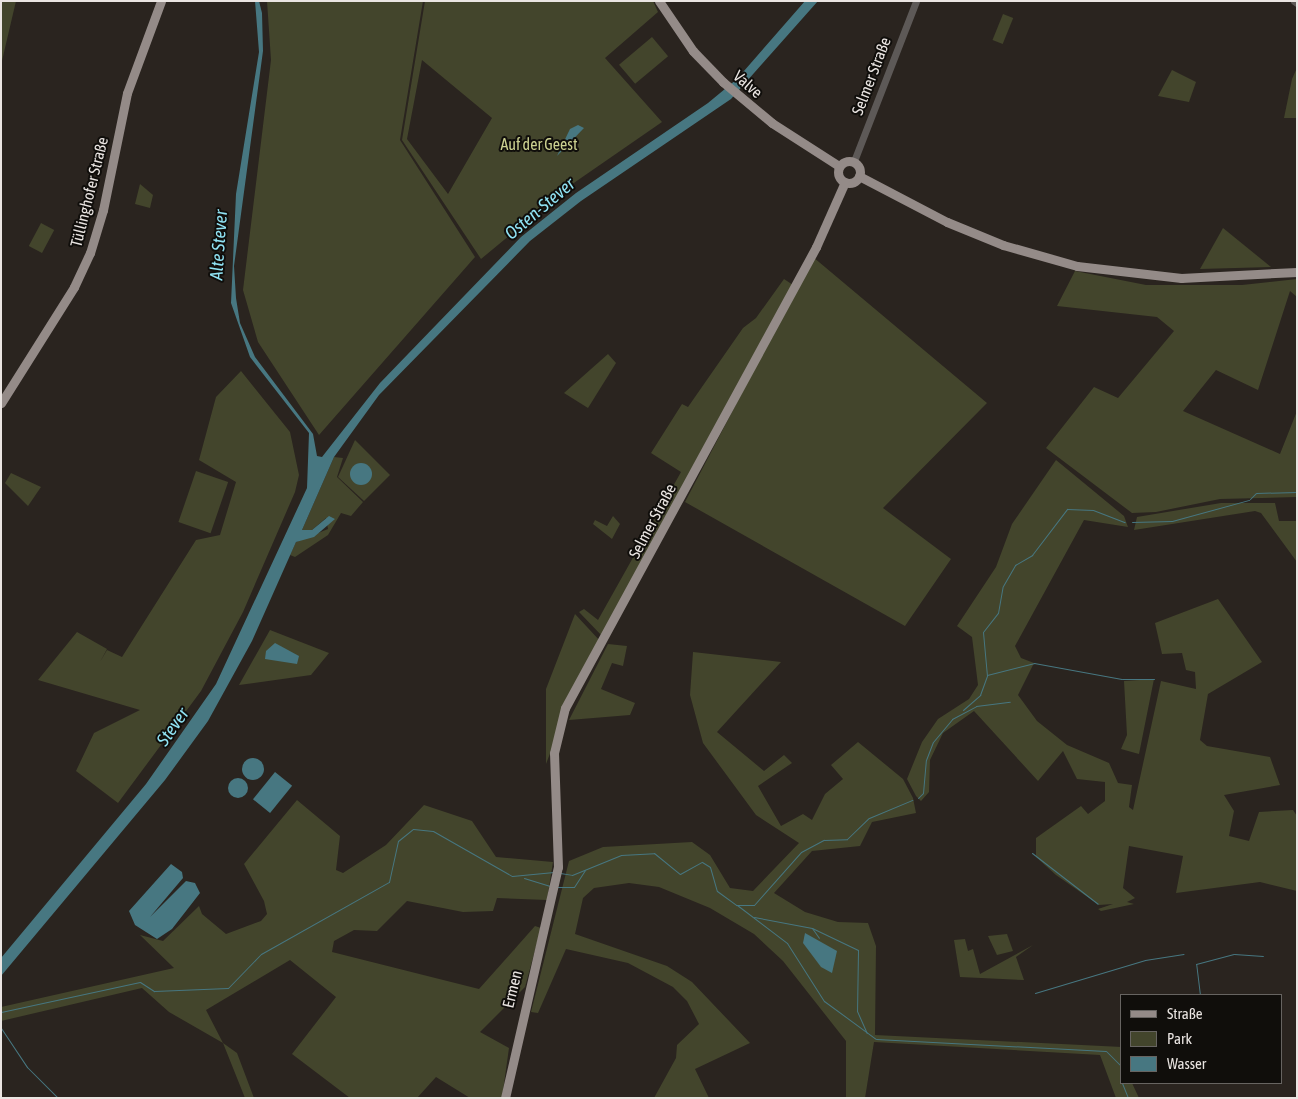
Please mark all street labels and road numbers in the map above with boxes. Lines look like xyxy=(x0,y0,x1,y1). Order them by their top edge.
street label: Selmer Straße xyxy=(847,34,895,118)
street label: Valve xyxy=(729,66,767,102)
street label: Tüllinghofer Straße xyxy=(66,135,112,249)
street label: Selmer Straße xyxy=(624,480,680,562)
street label: Ermen xyxy=(498,968,526,1010)

